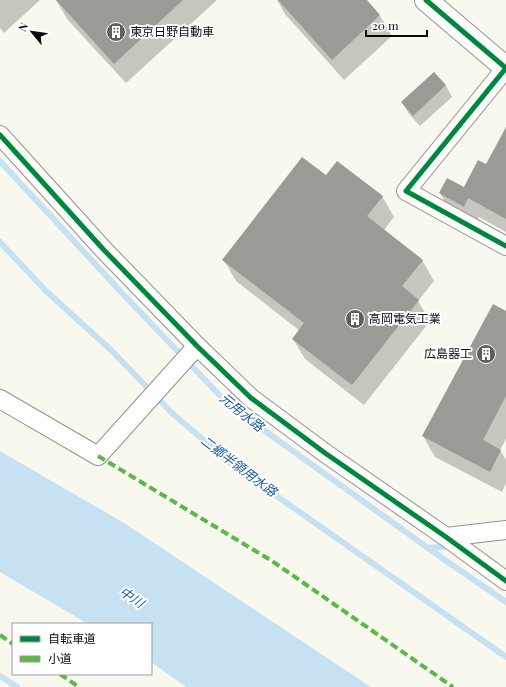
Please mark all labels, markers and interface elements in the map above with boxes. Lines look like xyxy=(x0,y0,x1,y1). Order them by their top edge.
north arrow xyxy=(12,12,52,52)
scale bar xyxy=(366,12,427,38)
text: 20 m xyxy=(372,17,399,33)
text: N xyxy=(14,20,31,34)
building icon: 東京日野自動車 xyxy=(105,21,127,43)
place label: 東京日野自動車 xyxy=(130,23,214,39)
building icon: 高岡電気工業 xyxy=(344,308,366,330)
place label: 高岡電気工業 xyxy=(369,310,441,326)
building icon: 広島器工 xyxy=(475,343,497,365)
place label: 広島器工 xyxy=(424,345,472,361)
water label: 元用水路 xyxy=(217,389,269,435)
water label: 二郷半領用水路 xyxy=(198,431,282,500)
water label: 中川 xyxy=(117,582,149,612)
legend xyxy=(12,623,152,675)
text: 自転車道 xyxy=(48,630,96,646)
text: 小道 xyxy=(48,650,72,666)

